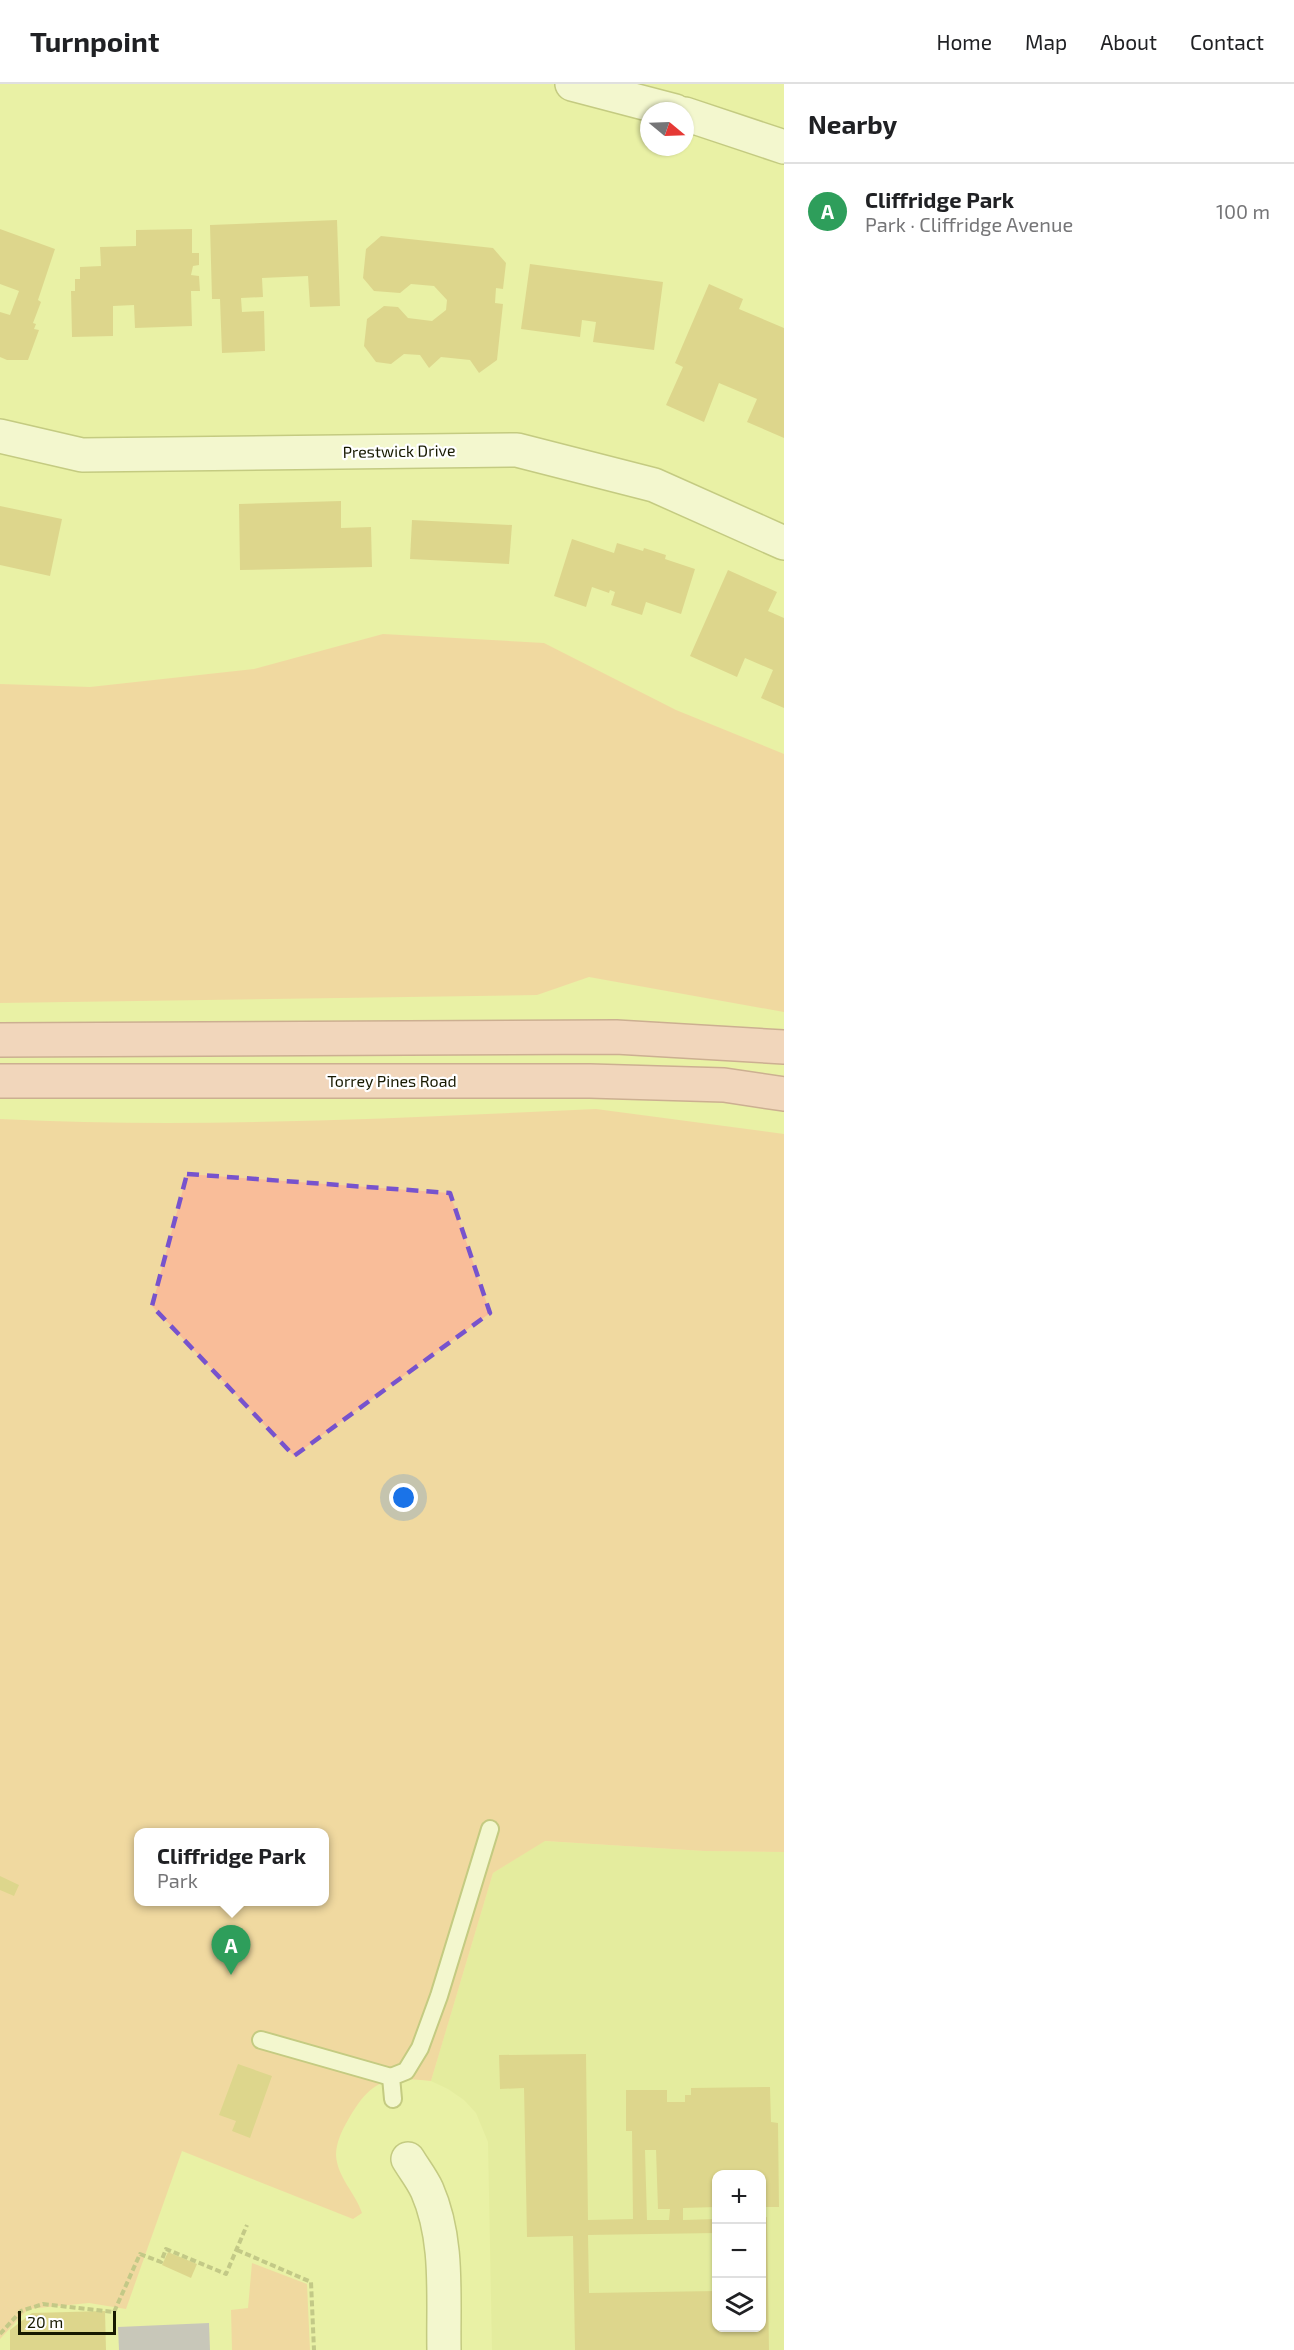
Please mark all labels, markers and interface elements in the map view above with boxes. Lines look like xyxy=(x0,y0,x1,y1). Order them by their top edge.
text: Turnpoint xyxy=(30,24,159,58)
text: Home xyxy=(936,29,992,54)
text: Map xyxy=(1025,29,1067,54)
text: About xyxy=(1100,29,1157,54)
text: Contact xyxy=(1190,29,1264,54)
north arrow xyxy=(640,102,694,156)
text: Nearby xyxy=(808,108,897,139)
text: Cliffridge Park xyxy=(865,186,1014,212)
text: A xyxy=(821,199,834,223)
text: 100 m xyxy=(1216,199,1270,223)
text: Park · Cliffridge Avenue xyxy=(865,212,1073,236)
street label: Prestwick Drive xyxy=(342,440,456,461)
street label: Torrey Pines Road xyxy=(327,1071,457,1090)
your location xyxy=(389,1483,418,1512)
popup xyxy=(134,1828,329,1906)
text: Cliffridge Park xyxy=(157,1842,306,1868)
text: Park xyxy=(157,1868,198,1892)
pin: A xyxy=(212,1926,250,1975)
map controls xyxy=(712,2170,766,2332)
button: + xyxy=(712,2170,766,2224)
button: − xyxy=(712,2224,766,2278)
button: layers xyxy=(712,2278,766,2332)
scale bar xyxy=(18,2308,116,2336)
text: 20 m xyxy=(27,2312,63,2331)

